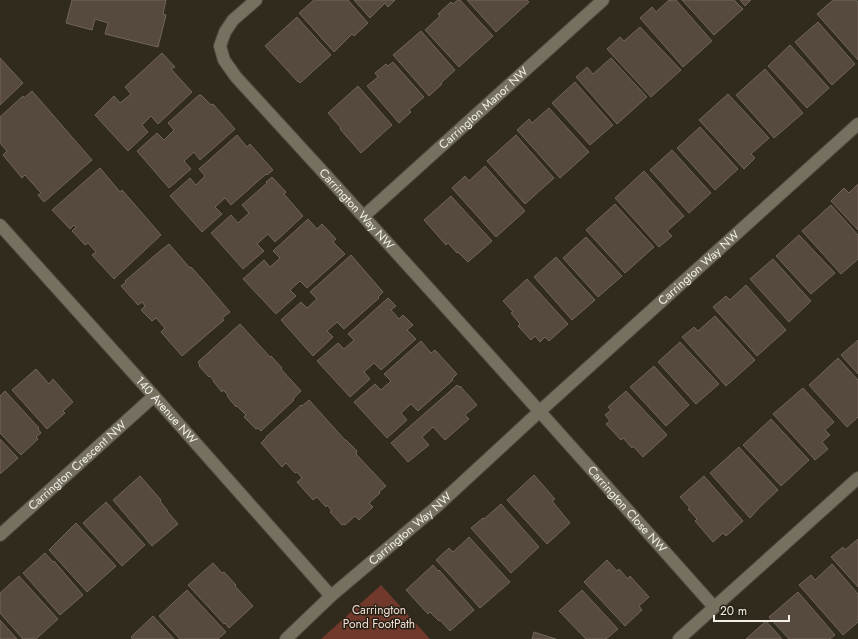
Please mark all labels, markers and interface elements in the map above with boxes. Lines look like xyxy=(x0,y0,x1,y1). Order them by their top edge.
street label: Carrington Manor NW xyxy=(435,63,532,153)
street label: Carrington Way NW xyxy=(315,164,399,254)
street label: Carrington Way NW xyxy=(654,226,743,310)
street label: 140 Avenue NW xyxy=(131,372,202,448)
street label: Carrington Crescent NW xyxy=(24,416,130,515)
street label: Carrington Close NW xyxy=(583,462,671,557)
street label: Carrington Way NW xyxy=(365,488,456,570)
scale bar xyxy=(714,597,789,623)
park label: Carrington Pond FootPath xyxy=(343,601,415,633)
text: 20 m xyxy=(720,602,747,620)

